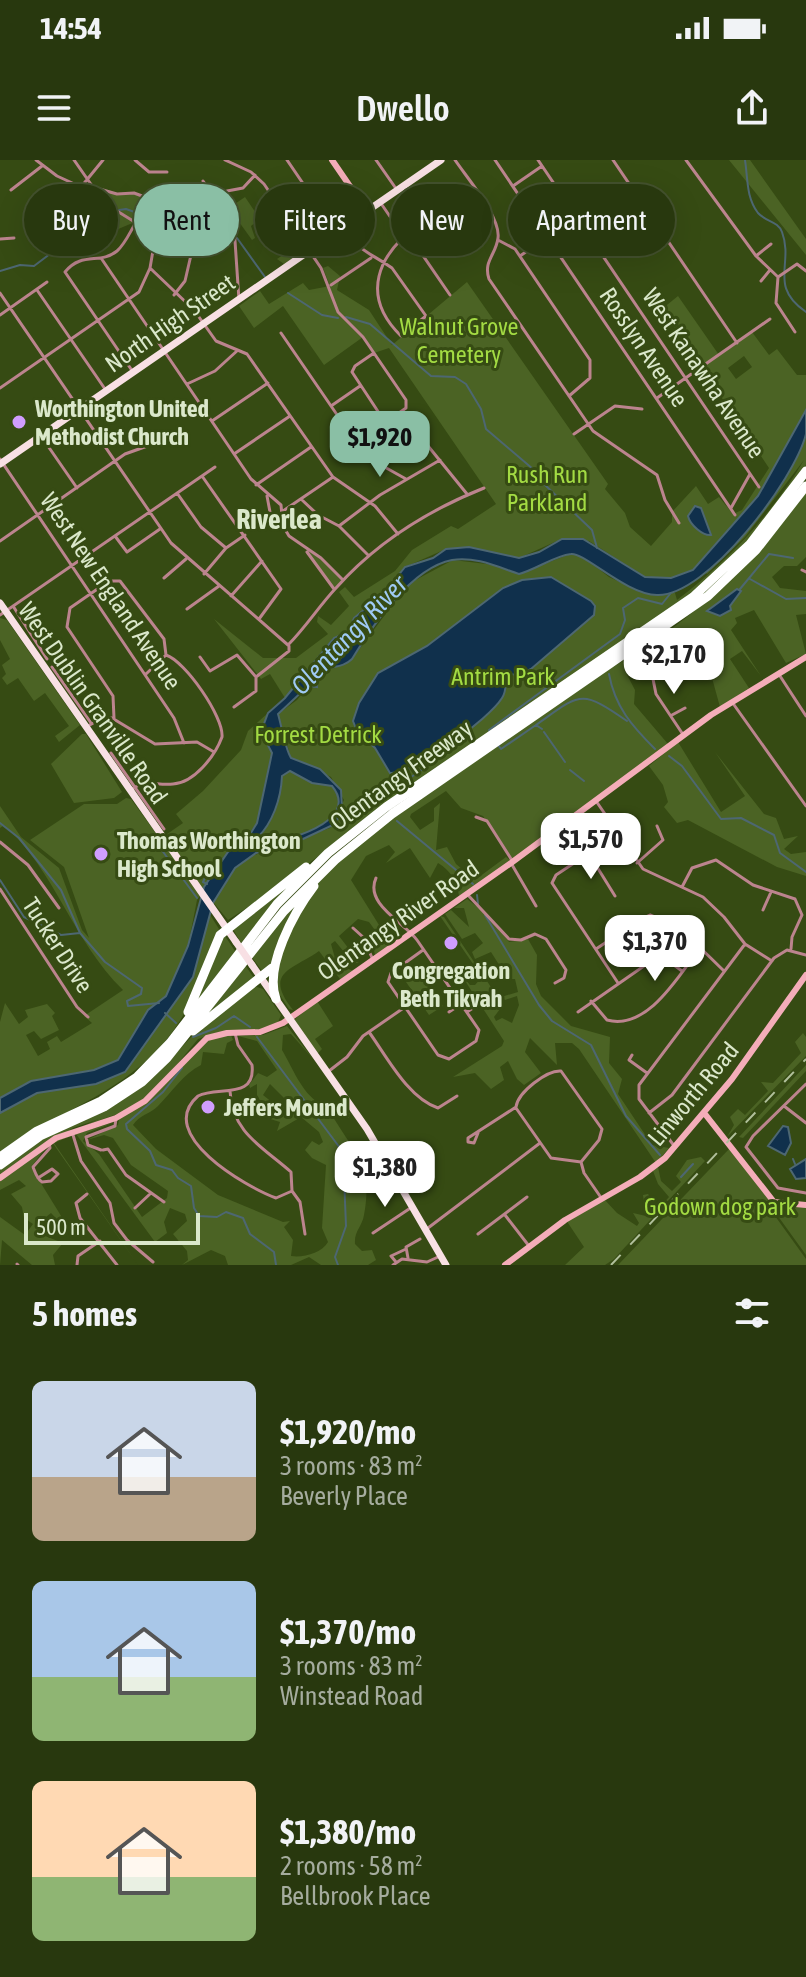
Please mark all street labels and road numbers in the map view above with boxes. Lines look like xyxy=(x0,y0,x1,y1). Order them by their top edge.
street label: North High Street xyxy=(100,268,240,378)
street label: Rosslyn Avenue xyxy=(594,282,694,412)
street label: West Kanawha Avenue xyxy=(637,283,771,463)
street label: West New England Avenue xyxy=(35,488,187,694)
street label: West Dublin Granville Road xyxy=(13,597,173,809)
street label: Olentangy Freeway xyxy=(325,714,477,836)
street label: Olentangy River Road xyxy=(312,854,484,986)
street label: Tucker Drive xyxy=(17,892,99,998)
street label: Linworth Road xyxy=(642,1037,744,1151)

